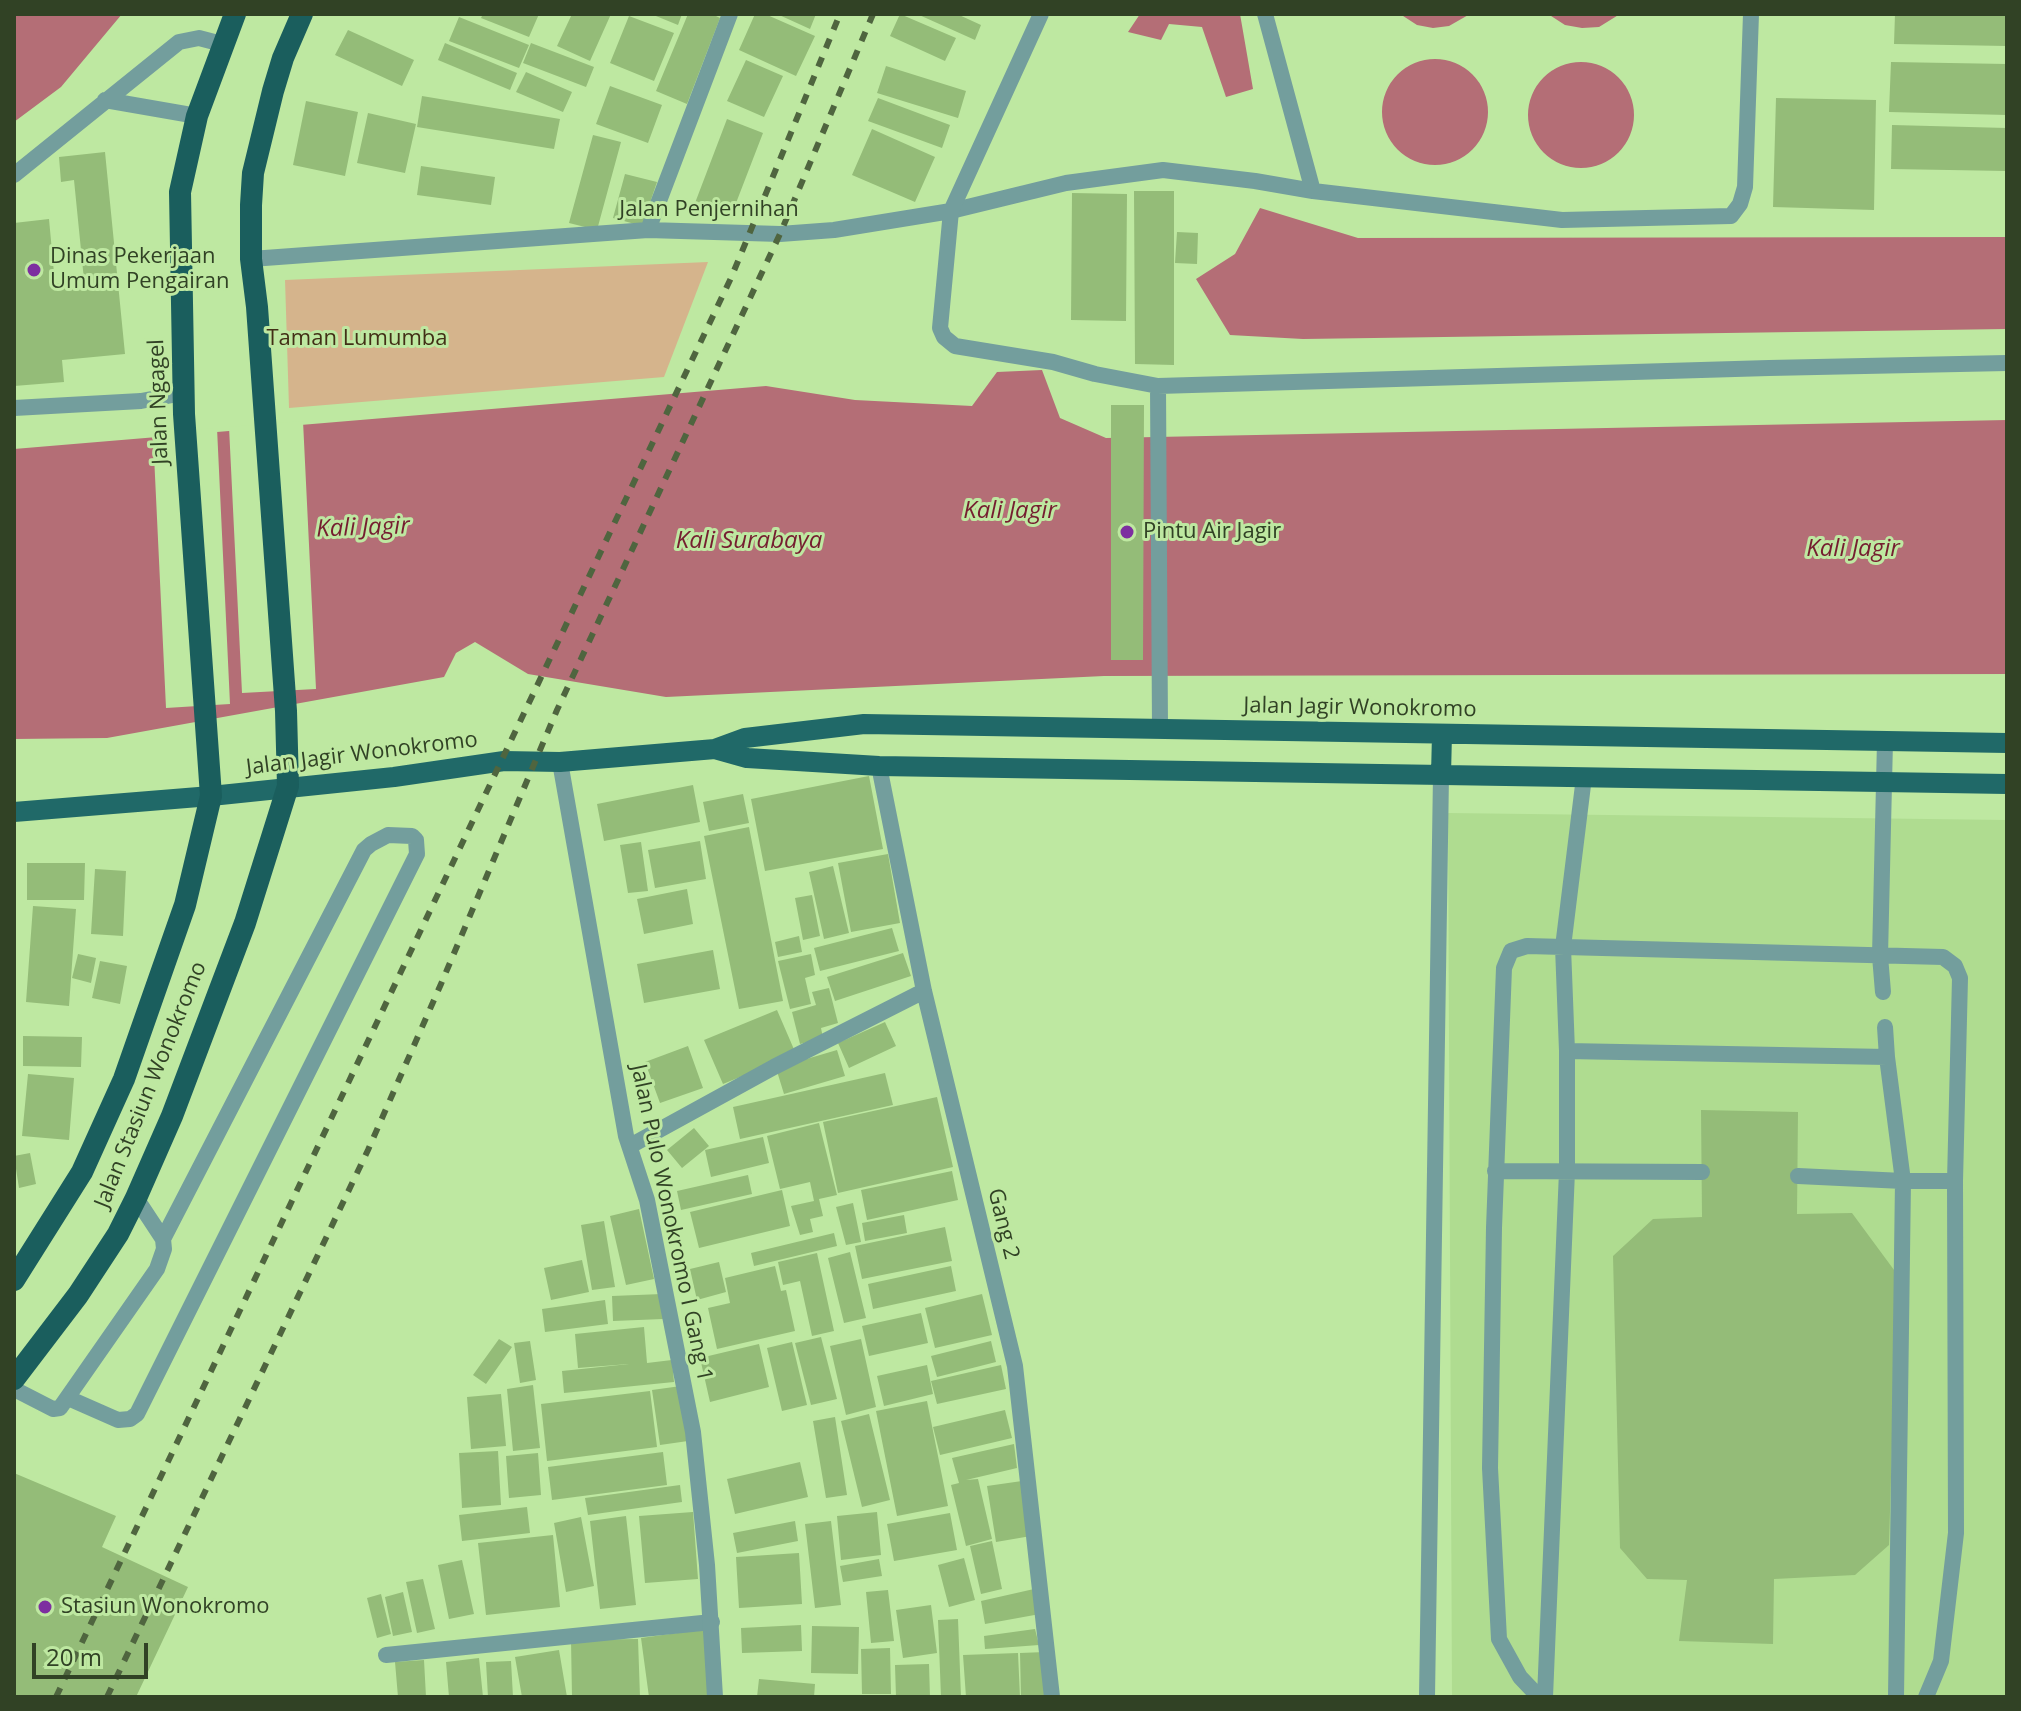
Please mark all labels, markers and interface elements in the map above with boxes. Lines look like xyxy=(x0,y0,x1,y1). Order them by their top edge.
street label: Jalan Penjernihan xyxy=(619,197,799,223)
place label: Dinas Pekerjaan Umum Pengairan xyxy=(50,244,229,296)
marker: Dinas Pekerjaan Umum Pengairan xyxy=(25,261,43,279)
park label: Taman Lumumba xyxy=(266,326,448,352)
street label: Jalan Ngagel xyxy=(144,339,174,465)
water label: Kali Jagir xyxy=(963,497,1057,525)
water label: Kali Jagir xyxy=(316,512,410,544)
place label: Pintu Air Jagir xyxy=(1143,519,1281,545)
marker: Pintu Air Jagir xyxy=(1118,523,1136,541)
water label: Kali Surabaya xyxy=(676,527,822,555)
water label: Kali Jagir xyxy=(1806,535,1900,563)
street label: Jalan Jagir Wonokromo xyxy=(1243,693,1477,723)
street label: Jalan Jagir Wonokromo xyxy=(245,727,479,781)
street label: Jalan Stasiun Wonokromo xyxy=(89,958,213,1212)
street label: Jalan Pulo Wonokromo I Gang 1 xyxy=(624,1062,718,1384)
street label: Gang 2 xyxy=(981,1186,1025,1262)
place label: Stasiun Wonokromo xyxy=(61,1594,270,1620)
marker: Stasiun Wonokromo xyxy=(36,1598,54,1616)
scale bar xyxy=(36,1627,152,1677)
text: 20 m xyxy=(46,1640,102,1673)

